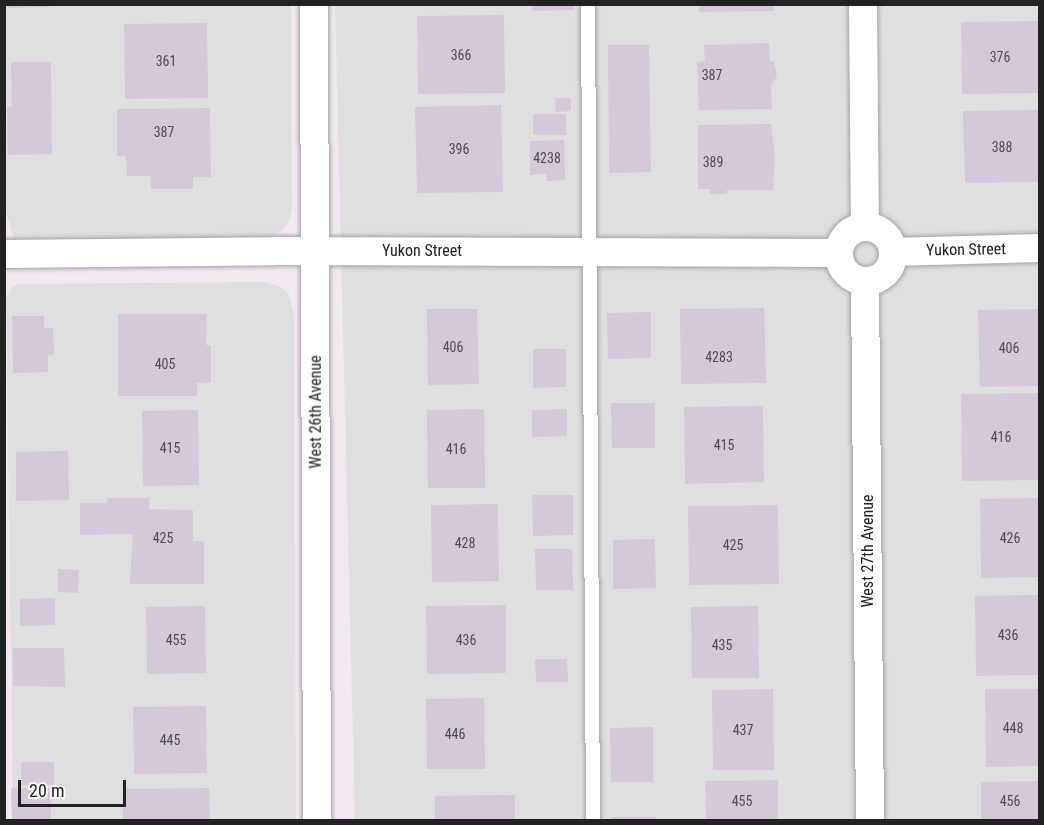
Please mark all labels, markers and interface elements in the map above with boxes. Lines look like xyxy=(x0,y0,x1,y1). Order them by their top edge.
house number: 366 xyxy=(451,47,471,63)
house number: 376 xyxy=(990,49,1010,65)
house number: 361 xyxy=(156,53,176,69)
house number: 387 xyxy=(702,67,722,83)
house number: 387 xyxy=(154,124,174,140)
house number: 388 xyxy=(992,139,1012,155)
house number: 396 xyxy=(449,141,469,157)
house number: 4238 xyxy=(533,150,561,166)
house number: 389 xyxy=(703,154,723,170)
street label: Yukon Street xyxy=(926,240,1006,260)
street label: Yukon Street xyxy=(382,241,462,261)
house number: 406 xyxy=(443,339,463,355)
house number: 406 xyxy=(999,340,1019,356)
house number: 4283 xyxy=(705,349,733,365)
street label: West 26th Avenue xyxy=(306,355,326,469)
house number: 405 xyxy=(155,356,175,372)
house number: 416 xyxy=(991,429,1011,445)
house number: 415 xyxy=(714,437,734,453)
house number: 415 xyxy=(160,440,180,456)
house number: 416 xyxy=(446,441,466,457)
street label: West 27th Avenue xyxy=(858,494,878,608)
house number: 425 xyxy=(153,530,173,546)
house number: 426 xyxy=(1000,530,1020,546)
house number: 428 xyxy=(455,535,475,551)
house number: 425 xyxy=(723,537,743,553)
house number: 436 xyxy=(998,627,1018,643)
house number: 455 xyxy=(166,632,186,648)
house number: 436 xyxy=(456,632,476,648)
house number: 435 xyxy=(712,637,732,653)
house number: 448 xyxy=(1003,720,1023,736)
house number: 437 xyxy=(733,722,753,738)
house number: 446 xyxy=(445,726,465,742)
house number: 445 xyxy=(160,732,180,748)
scale bar xyxy=(21,768,129,806)
text: 20 m xyxy=(29,780,64,801)
house number: 455 xyxy=(732,793,752,809)
house number: 456 xyxy=(1000,793,1020,809)

